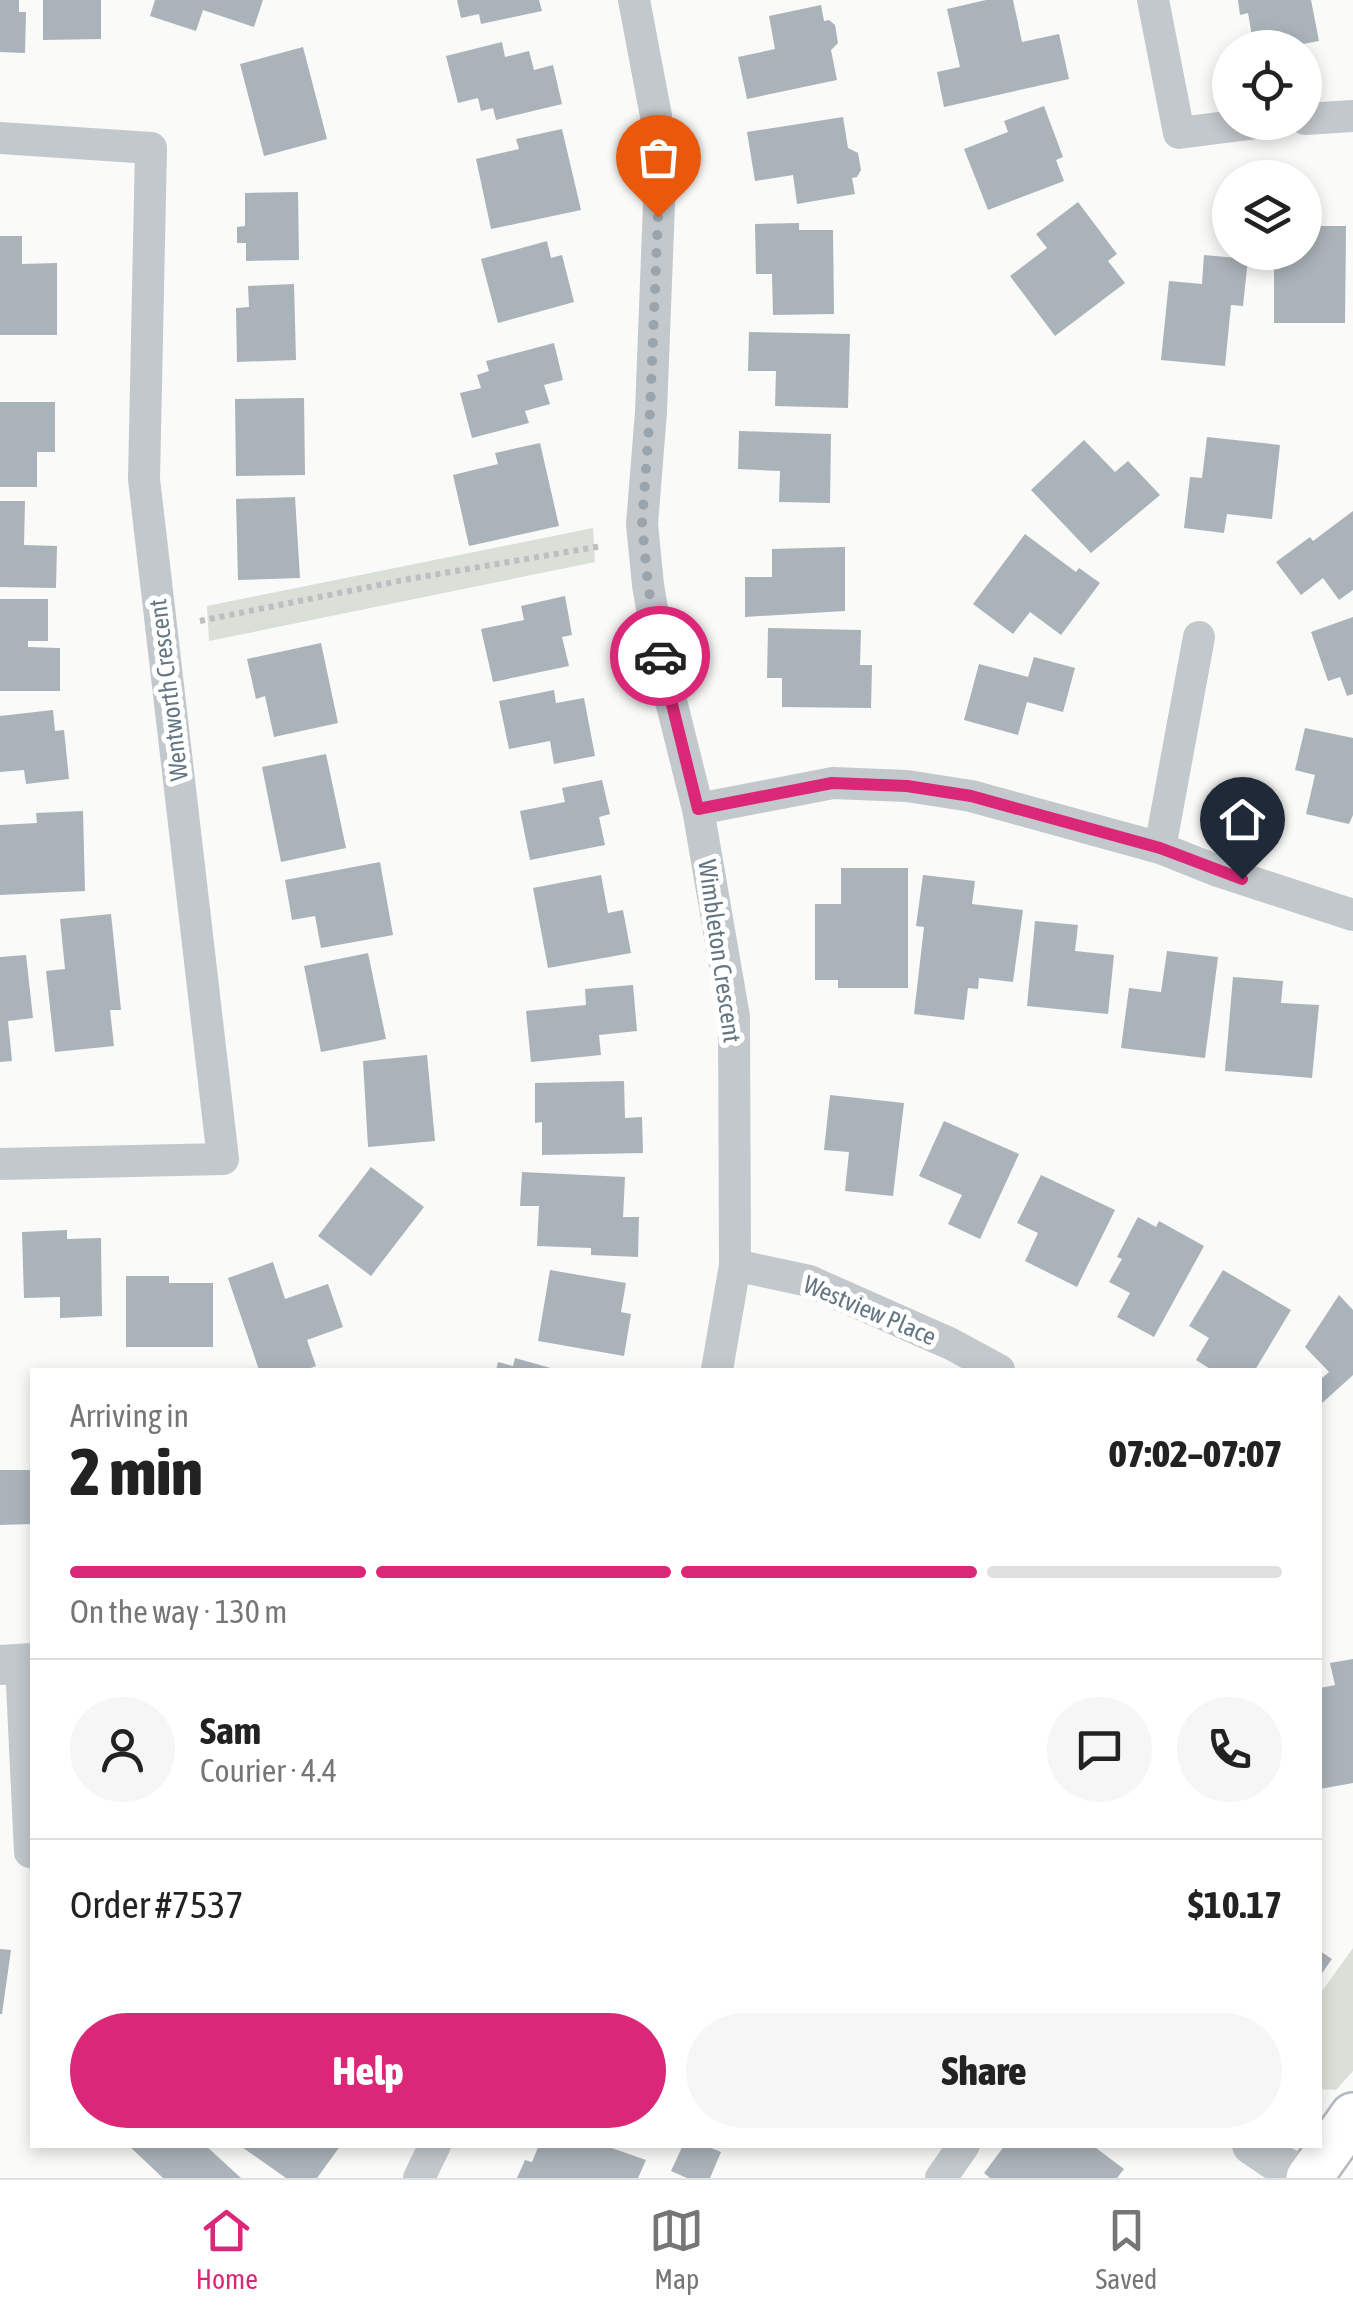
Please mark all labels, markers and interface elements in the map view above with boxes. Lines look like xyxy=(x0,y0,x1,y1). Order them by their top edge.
map controls xyxy=(1212,30,1322,270)
button: locate xyxy=(1212,30,1322,140)
pin xyxy=(616,115,701,218)
icon: bag xyxy=(631,130,686,185)
button: layers xyxy=(1212,160,1322,270)
street label: Wentworth Crescent xyxy=(143,597,193,783)
courier xyxy=(610,606,710,706)
icon: car xyxy=(633,629,688,684)
pin xyxy=(1200,777,1285,880)
icon: home xyxy=(1215,792,1270,847)
street label: Wimbleton Crescent xyxy=(693,858,747,1044)
street label: Westview Place xyxy=(799,1269,941,1351)
text: Arriving in xyxy=(70,1397,189,1434)
text: 07:02–07:07 xyxy=(1109,1432,1282,1475)
text: 2 min xyxy=(70,1434,203,1509)
text: On the way · 130 m xyxy=(70,1593,287,1630)
button: person xyxy=(70,1697,175,1802)
button: chat xyxy=(1047,1697,1152,1802)
button: phone xyxy=(1177,1697,1282,1802)
text: Sam xyxy=(200,1709,261,1752)
text: Courier · 4.4 xyxy=(200,1752,337,1789)
text: Order #7537 xyxy=(70,1883,243,1926)
text: $10.17 xyxy=(1188,1883,1282,1926)
button: Help xyxy=(70,2013,666,2128)
button: Share xyxy=(686,2013,1282,2128)
tab: Home xyxy=(196,2203,258,2295)
tab: Map xyxy=(649,2203,704,2295)
tab: Saved xyxy=(1095,2203,1157,2295)

